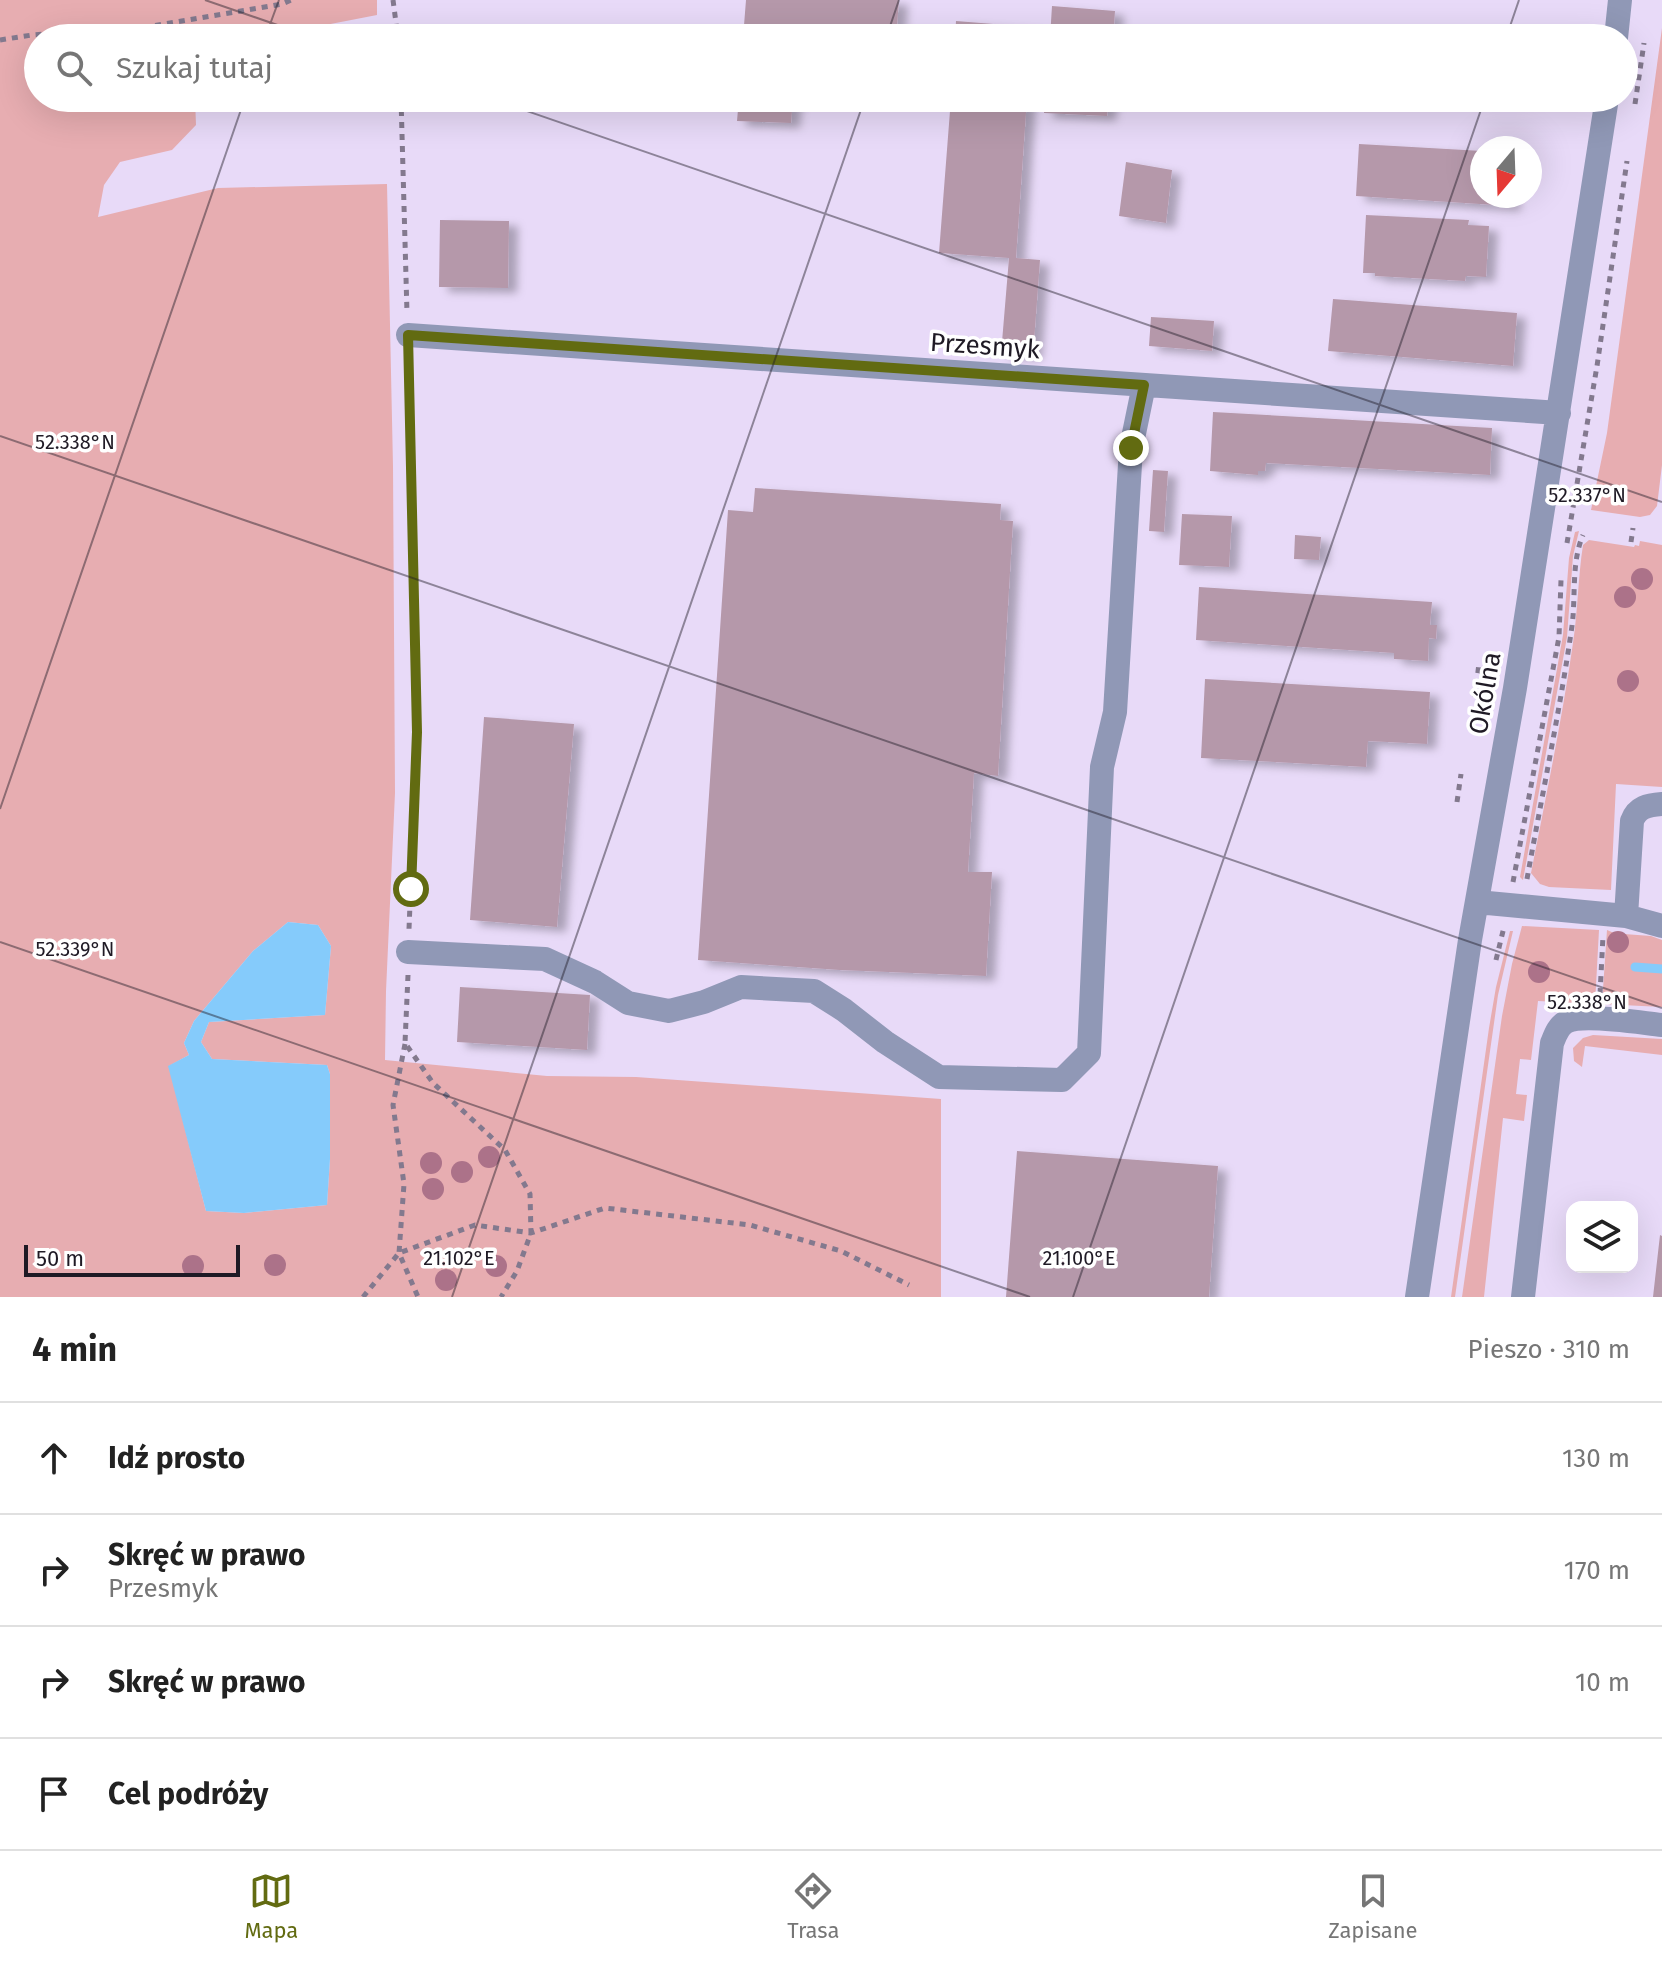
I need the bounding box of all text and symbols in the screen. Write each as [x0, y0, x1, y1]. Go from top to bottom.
search box [24, 24, 1638, 112]
icon: search [52, 46, 96, 90]
text: Szukaj tutaj [116, 50, 273, 86]
north arrow [1470, 136, 1542, 208]
street label: Przesmyk [929, 327, 1042, 365]
text: 52.338°N [35, 430, 115, 454]
route end [1113, 430, 1149, 466]
text: 52.337°N [1548, 483, 1626, 507]
street label: Okólna [1463, 649, 1507, 737]
route start [393, 871, 429, 907]
text: 52.339°N [36, 937, 115, 961]
text: 52.338°N [1547, 990, 1627, 1014]
map controls [1566, 1201, 1638, 1273]
button: layers [1566, 1201, 1638, 1273]
scale bar [24, 1241, 240, 1277]
text: 50 m [36, 1245, 84, 1272]
text: 21.102°E [423, 1246, 495, 1270]
text: 21.100°E [1043, 1246, 1116, 1270]
text: 4 min [32, 1329, 117, 1370]
text: Pieszo · 310 m [1468, 1334, 1630, 1365]
icon: ahead [32, 1436, 76, 1480]
text: Idź prosto [108, 1440, 245, 1476]
text: 130 m [1562, 1443, 1630, 1474]
text: Skręć w prawo [108, 1537, 306, 1573]
icon: right [32, 1548, 76, 1592]
text: 170 m [1564, 1555, 1630, 1586]
text: Przesmyk [108, 1573, 218, 1604]
icon: right [32, 1660, 76, 1704]
text: Skręć w prawo [108, 1664, 306, 1700]
text: 10 m [1575, 1667, 1630, 1698]
icon: arrive [32, 1772, 76, 1816]
text: Cel podróży [108, 1776, 268, 1812]
tab: Mapa [244, 1869, 298, 1944]
tab: Trasa [787, 1869, 839, 1944]
tab: Zapisane [1328, 1869, 1418, 1944]

